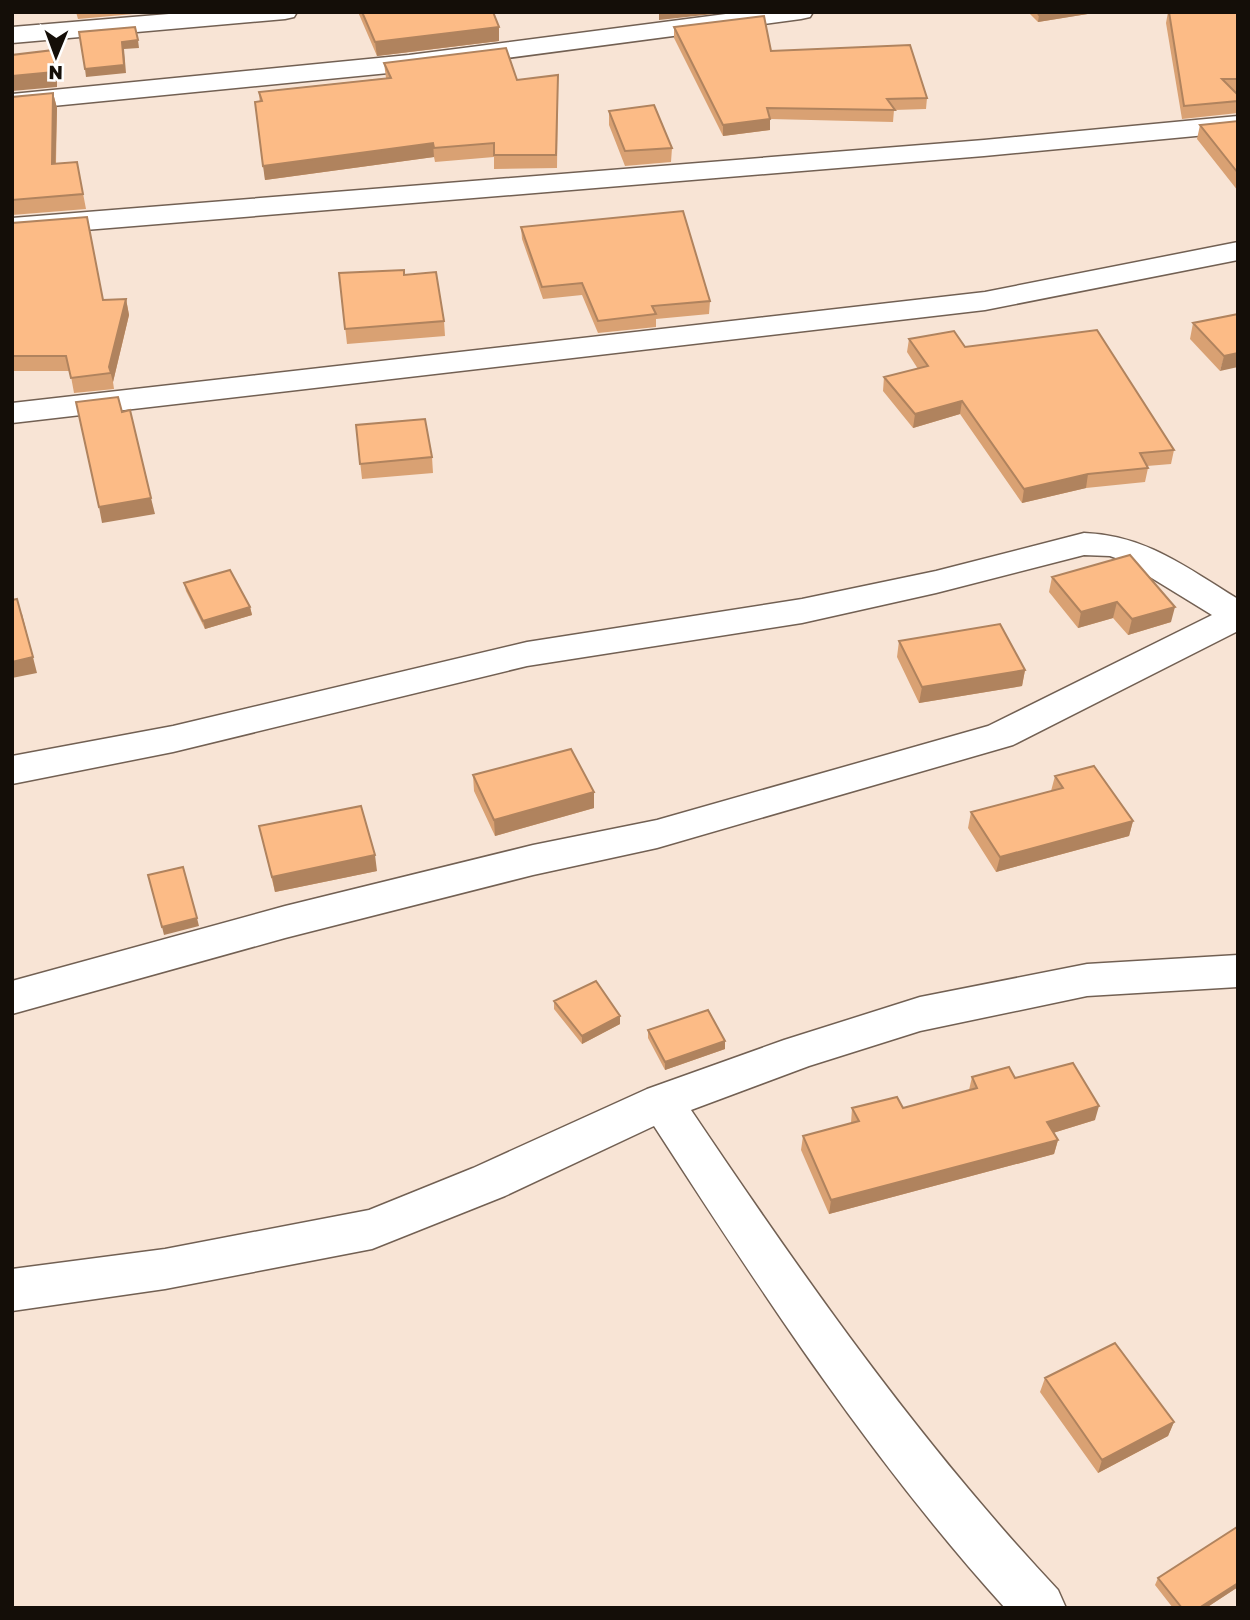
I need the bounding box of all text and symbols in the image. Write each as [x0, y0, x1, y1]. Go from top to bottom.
north arrow [21, 21, 91, 91]
text: N [48, 62, 63, 85]

